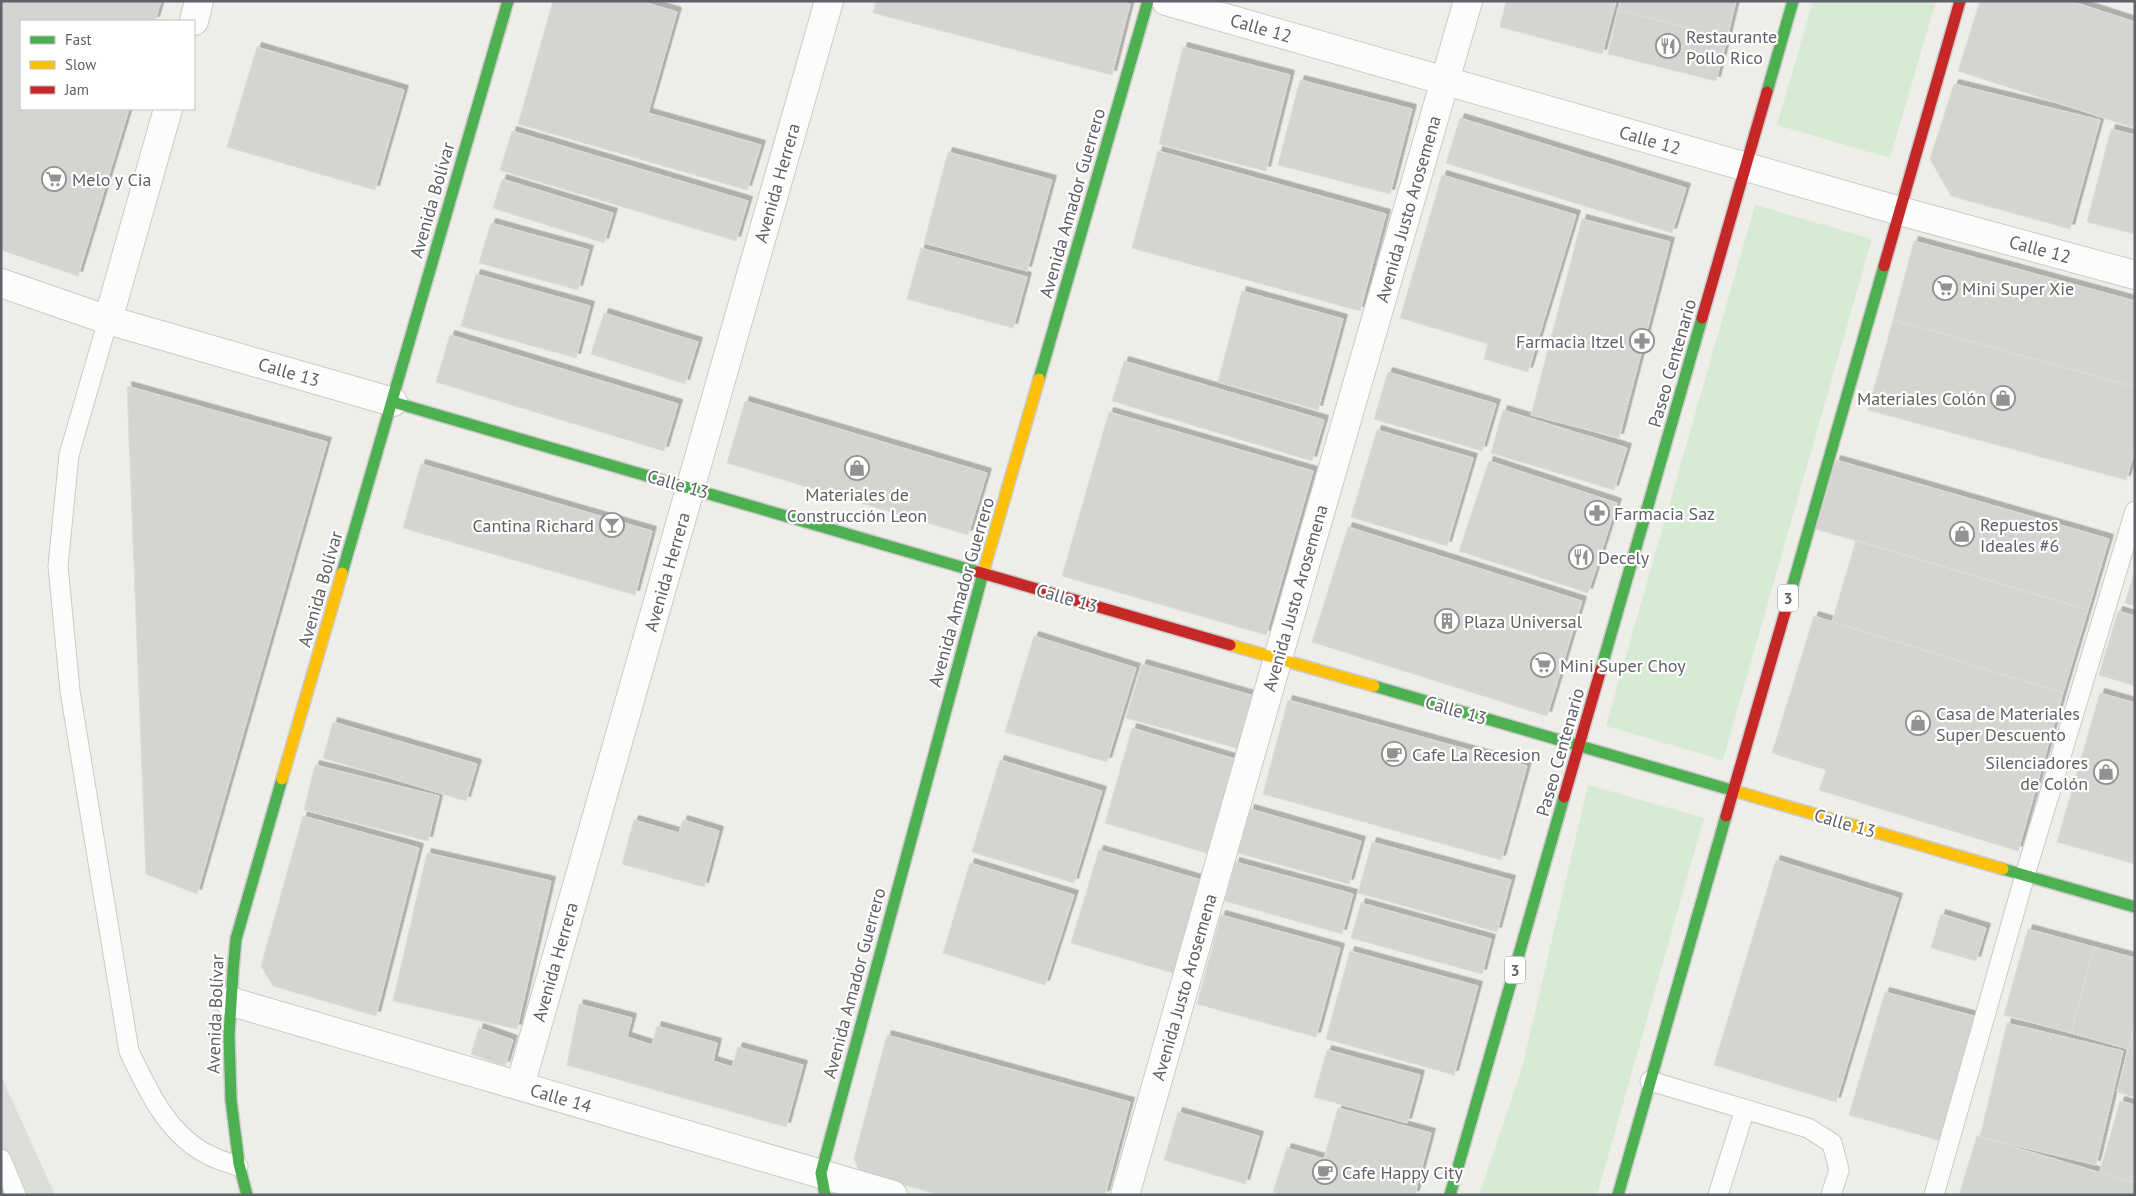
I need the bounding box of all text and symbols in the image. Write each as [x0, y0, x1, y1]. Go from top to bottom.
street label: Calle 12 [1228, 8, 1294, 48]
legend [20, 20, 195, 110]
place label: Restaurante Pollo Rico [1686, 25, 1777, 69]
text: Fast [65, 30, 92, 49]
restaurant icon: Restaurante Pollo Rico [1655, 33, 1681, 59]
text: Slow [65, 55, 96, 74]
text: Jam [64, 80, 89, 99]
street label: Avenida Amador Guerrero [1034, 105, 1110, 301]
street label: Avenida Justo Arosemena [1370, 113, 1446, 305]
street label: Calle 12 [1617, 120, 1683, 160]
street label: Avenida Herrera [749, 121, 805, 245]
street label: Avenida Bolívar [404, 139, 460, 261]
supermarket icon: Melo y Cia [41, 166, 67, 192]
place label: Melo y Cia [72, 168, 151, 191]
street label: Calle 12 [2007, 230, 2073, 268]
supermarket icon: Mini Super Xie [1932, 275, 1958, 301]
place label: Mini Super Xie [1962, 277, 2074, 300]
street label: Paseo Centenario [1643, 296, 1701, 430]
pharmacy icon: Farmacia Itzel [1629, 328, 1655, 354]
place label: Farmacia Itzel [1516, 330, 1625, 353]
street label: Calle 13 [256, 352, 322, 392]
shop icon: Materiales Colón [1990, 385, 2016, 411]
place label: Materiales Colón [1857, 387, 1986, 410]
shop icon: Materiales de Construcción Leon [844, 455, 870, 481]
street label: Calle 13 [645, 464, 711, 504]
place label: Materiales de Construcción Leon [787, 483, 927, 527]
street label: Avenida Amador Guerrero [923, 494, 999, 690]
pharmacy icon: Farmacia Saz [1584, 500, 1610, 526]
street label: Avenida Justo Arosemena [1257, 502, 1333, 694]
place label: Farmacia Saz [1614, 502, 1715, 525]
street label: Avenida Herrera [639, 510, 695, 634]
bar icon: Cantina Richard [599, 512, 625, 538]
place label: Repuestos Ideales #6 [1980, 513, 2059, 557]
place label: Cantina Richard [473, 514, 594, 537]
shop icon: Repuestos Ideales #6 [1949, 521, 1975, 547]
street label: Avenida Bolívar [292, 528, 348, 650]
restaurant icon: Decely [1568, 544, 1594, 570]
place label: Decely [1598, 546, 1650, 569]
street label: Calle 13 [1034, 578, 1100, 618]
road number: 3 [1778, 584, 1798, 612]
building icon: Plaza Universal [1434, 608, 1460, 634]
place label: Plaza Universal [1464, 610, 1583, 633]
supermarket icon: Mini Super Choy [1530, 652, 1556, 678]
place label: Mini Super Choy [1560, 654, 1686, 677]
street label: Paseo Centenario [1531, 685, 1589, 819]
street label: Calle 13 [1423, 690, 1489, 730]
place label: Casa de Materiales Super Descuento [1936, 702, 2080, 746]
shop icon: Casa de Materiales Super Descuento [1905, 710, 1931, 736]
cafe icon: Cafe La Recesion [1381, 741, 1407, 767]
place label: Cafe La Recesion [1412, 743, 1541, 766]
place label: Silenciadores de Colón [1985, 751, 2088, 795]
shop icon: Silenciadores de Colón [2093, 759, 2119, 785]
street label: Calle 13 [1812, 803, 1878, 843]
street label: Avenida Amador Guerrero [817, 885, 891, 1081]
street label: Avenida Justo Arosemena [1146, 891, 1222, 1083]
street label: Avenida Herrera [527, 900, 583, 1024]
street label: Avenida Bolívar [201, 954, 229, 1074]
road number: 3 [1505, 956, 1525, 984]
street label: Calle 14 [528, 1078, 595, 1118]
cafe icon: Cafe Happy City [1312, 1159, 1338, 1185]
place label: Cafe Happy City [1342, 1161, 1463, 1184]

